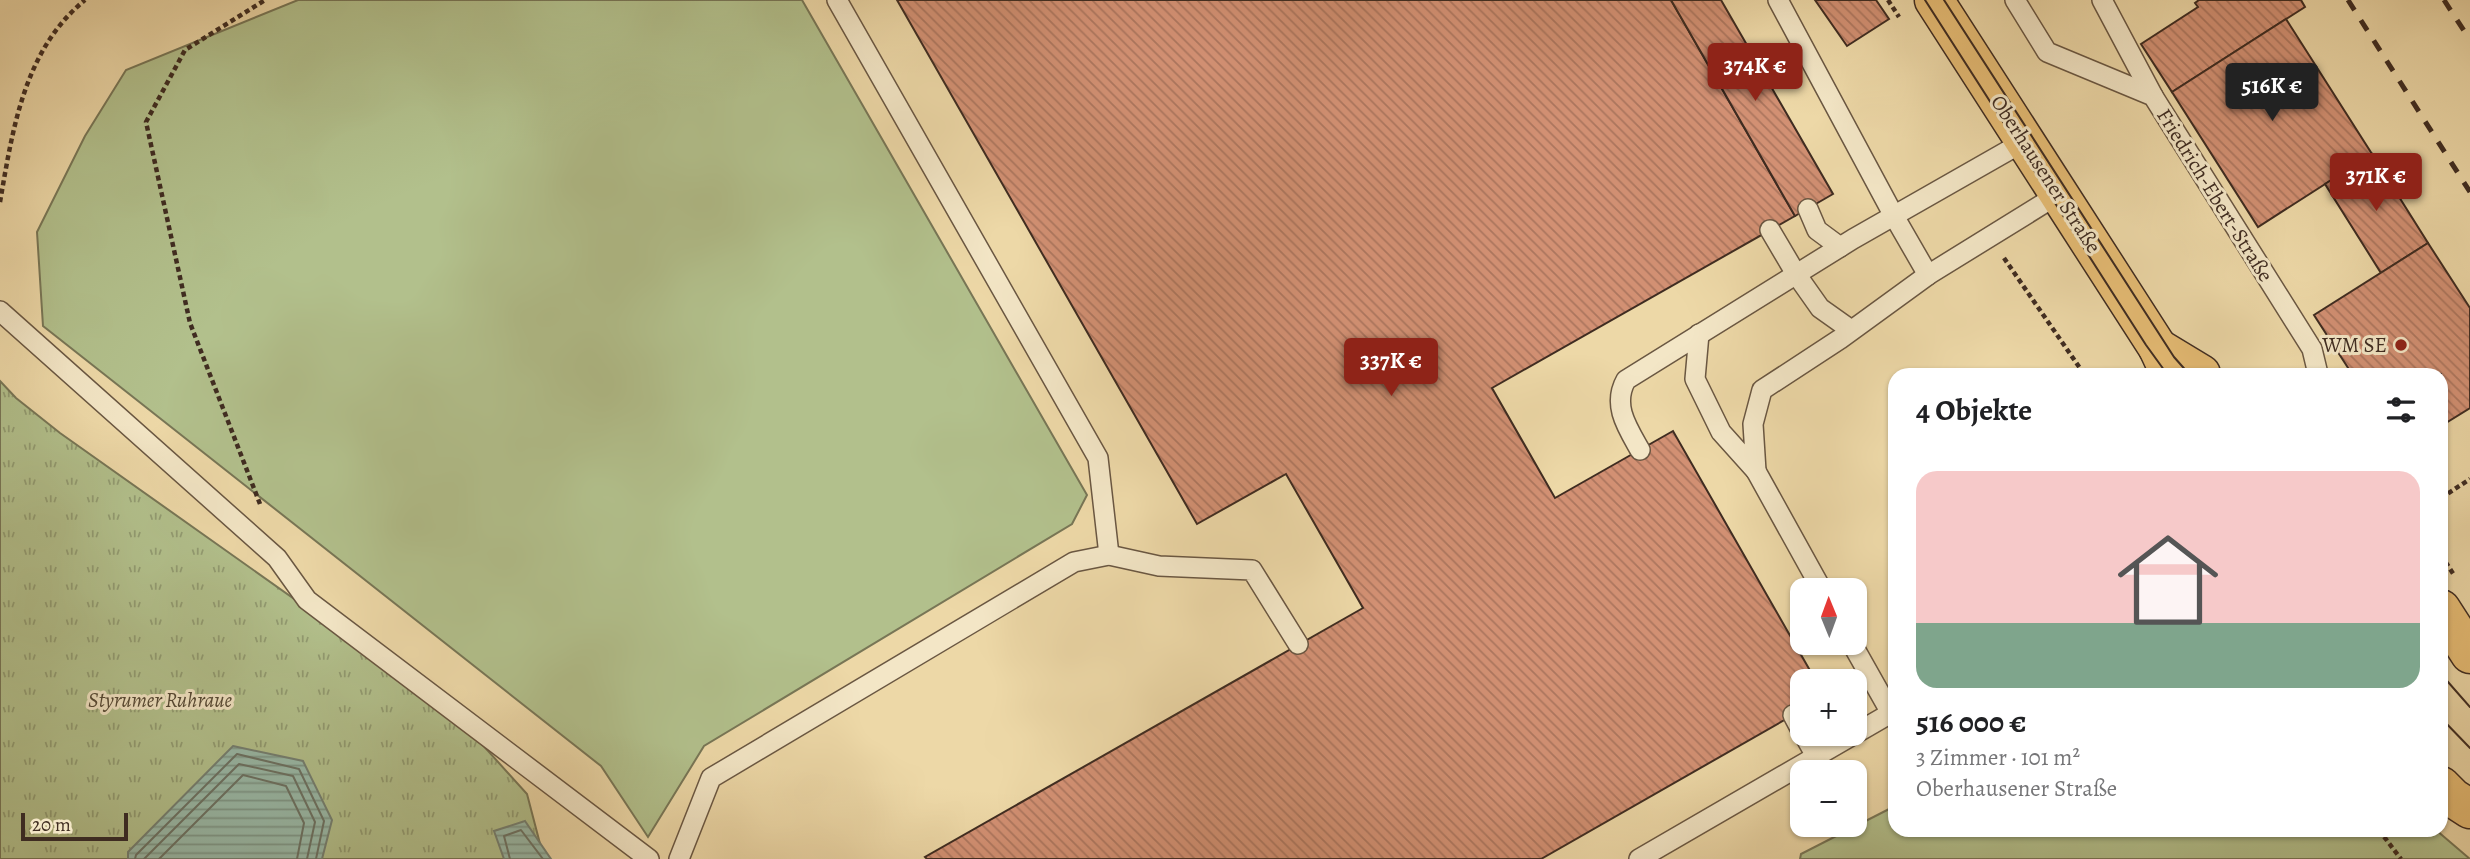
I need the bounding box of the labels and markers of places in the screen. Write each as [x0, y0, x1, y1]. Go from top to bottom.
pin: 374K € [1698, 43, 1812, 103]
pin: 516K € [2215, 64, 2329, 123]
pin: 371K € [2319, 154, 2433, 213]
place label: WM SE [2321, 331, 2387, 359]
marker: WM SE [2393, 337, 2409, 353]
pin: 337K € [1334, 338, 1448, 398]

